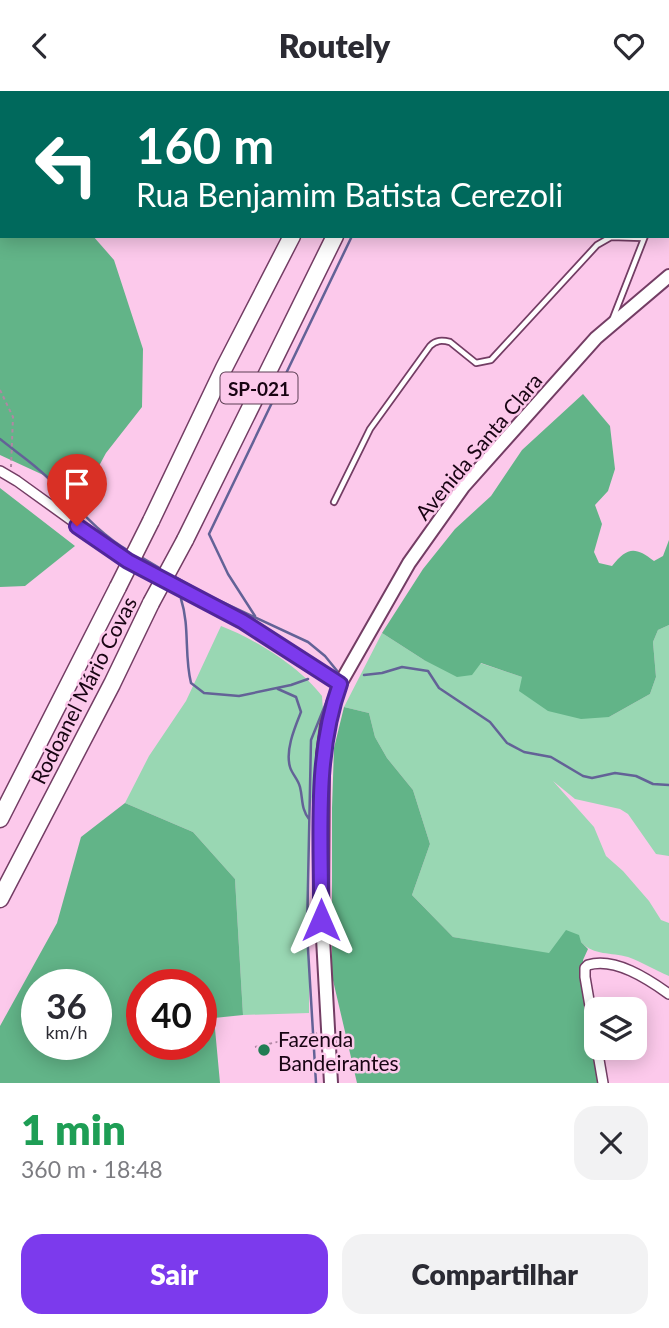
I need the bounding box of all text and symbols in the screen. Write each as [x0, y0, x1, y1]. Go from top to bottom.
text: Routely [279, 26, 390, 65]
icon: back [21, 27, 59, 65]
icon: heart [610, 27, 648, 65]
text: 160 m [136, 116, 274, 174]
icon: left [21, 119, 112, 210]
text: Rua Benjamim Batista Cerezoli [136, 175, 563, 214]
street label: Avenida Santa Clara [410, 368, 546, 524]
road number: SP-021 [220, 373, 298, 403]
pin [47, 454, 107, 526]
icon: arrive [58, 465, 96, 503]
street label: Rodoanel Mário Covas [25, 592, 141, 788]
position arrow [284, 883, 358, 957]
speed limit sign: 40 [126, 969, 217, 1060]
text: 36 [46, 984, 87, 1026]
map controls [584, 997, 647, 1060]
button: layers [584, 997, 647, 1060]
text: km/h [45, 1021, 88, 1043]
place label: Fazenda Bandeirantes [278, 1026, 399, 1075]
marker: Fazenda Bandeirantes [256, 1042, 272, 1058]
text: 1 min [21, 1104, 126, 1154]
button: close [574, 1106, 648, 1180]
text: 360 m · 18:48 [21, 1155, 163, 1183]
button: Sair [21, 1234, 328, 1314]
button: Compartilhar [342, 1234, 648, 1314]

